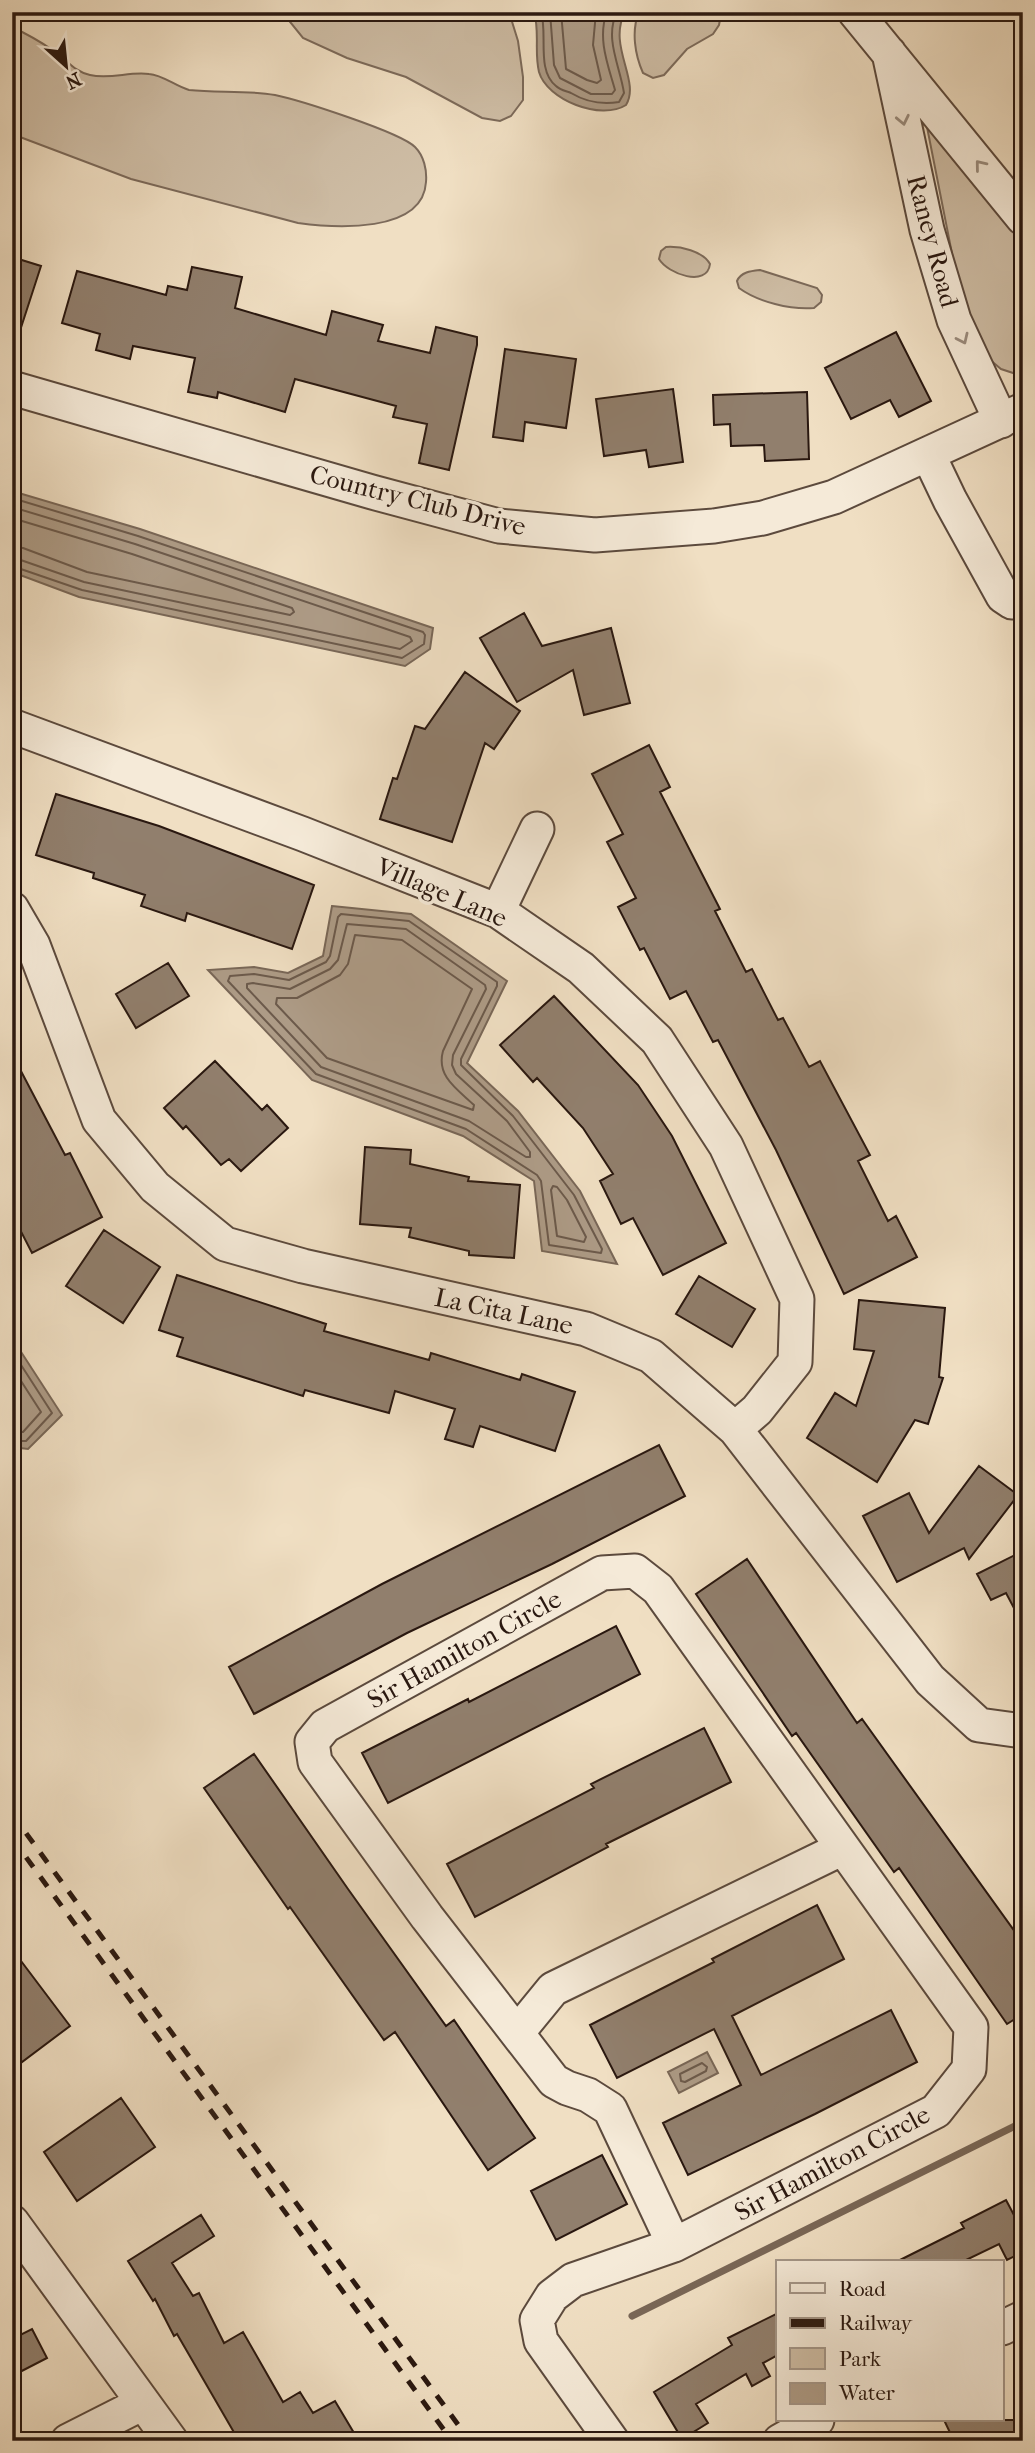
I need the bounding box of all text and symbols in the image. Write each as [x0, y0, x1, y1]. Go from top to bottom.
north arrow [32, 32, 102, 102]
text: N [61, 67, 85, 94]
one-way arrow [895, 114, 910, 126]
one-way arrow [976, 160, 989, 172]
street label: Raney Road [900, 171, 965, 312]
one-way arrow [954, 332, 968, 344]
street label: Country Club Drive [307, 459, 529, 542]
street label: Village Lane [371, 851, 512, 934]
street label: La Cita Lane [432, 1282, 576, 1341]
street label: Sir Hamilton Circle [362, 1583, 567, 1716]
street label: Sir Hamilton Circle [729, 2099, 935, 2228]
legend [776, 2260, 1004, 2422]
text: Road [839, 2277, 886, 2301]
text: Railway [839, 2311, 913, 2335]
text: Park [839, 2347, 881, 2371]
text: Water [838, 2381, 895, 2405]

